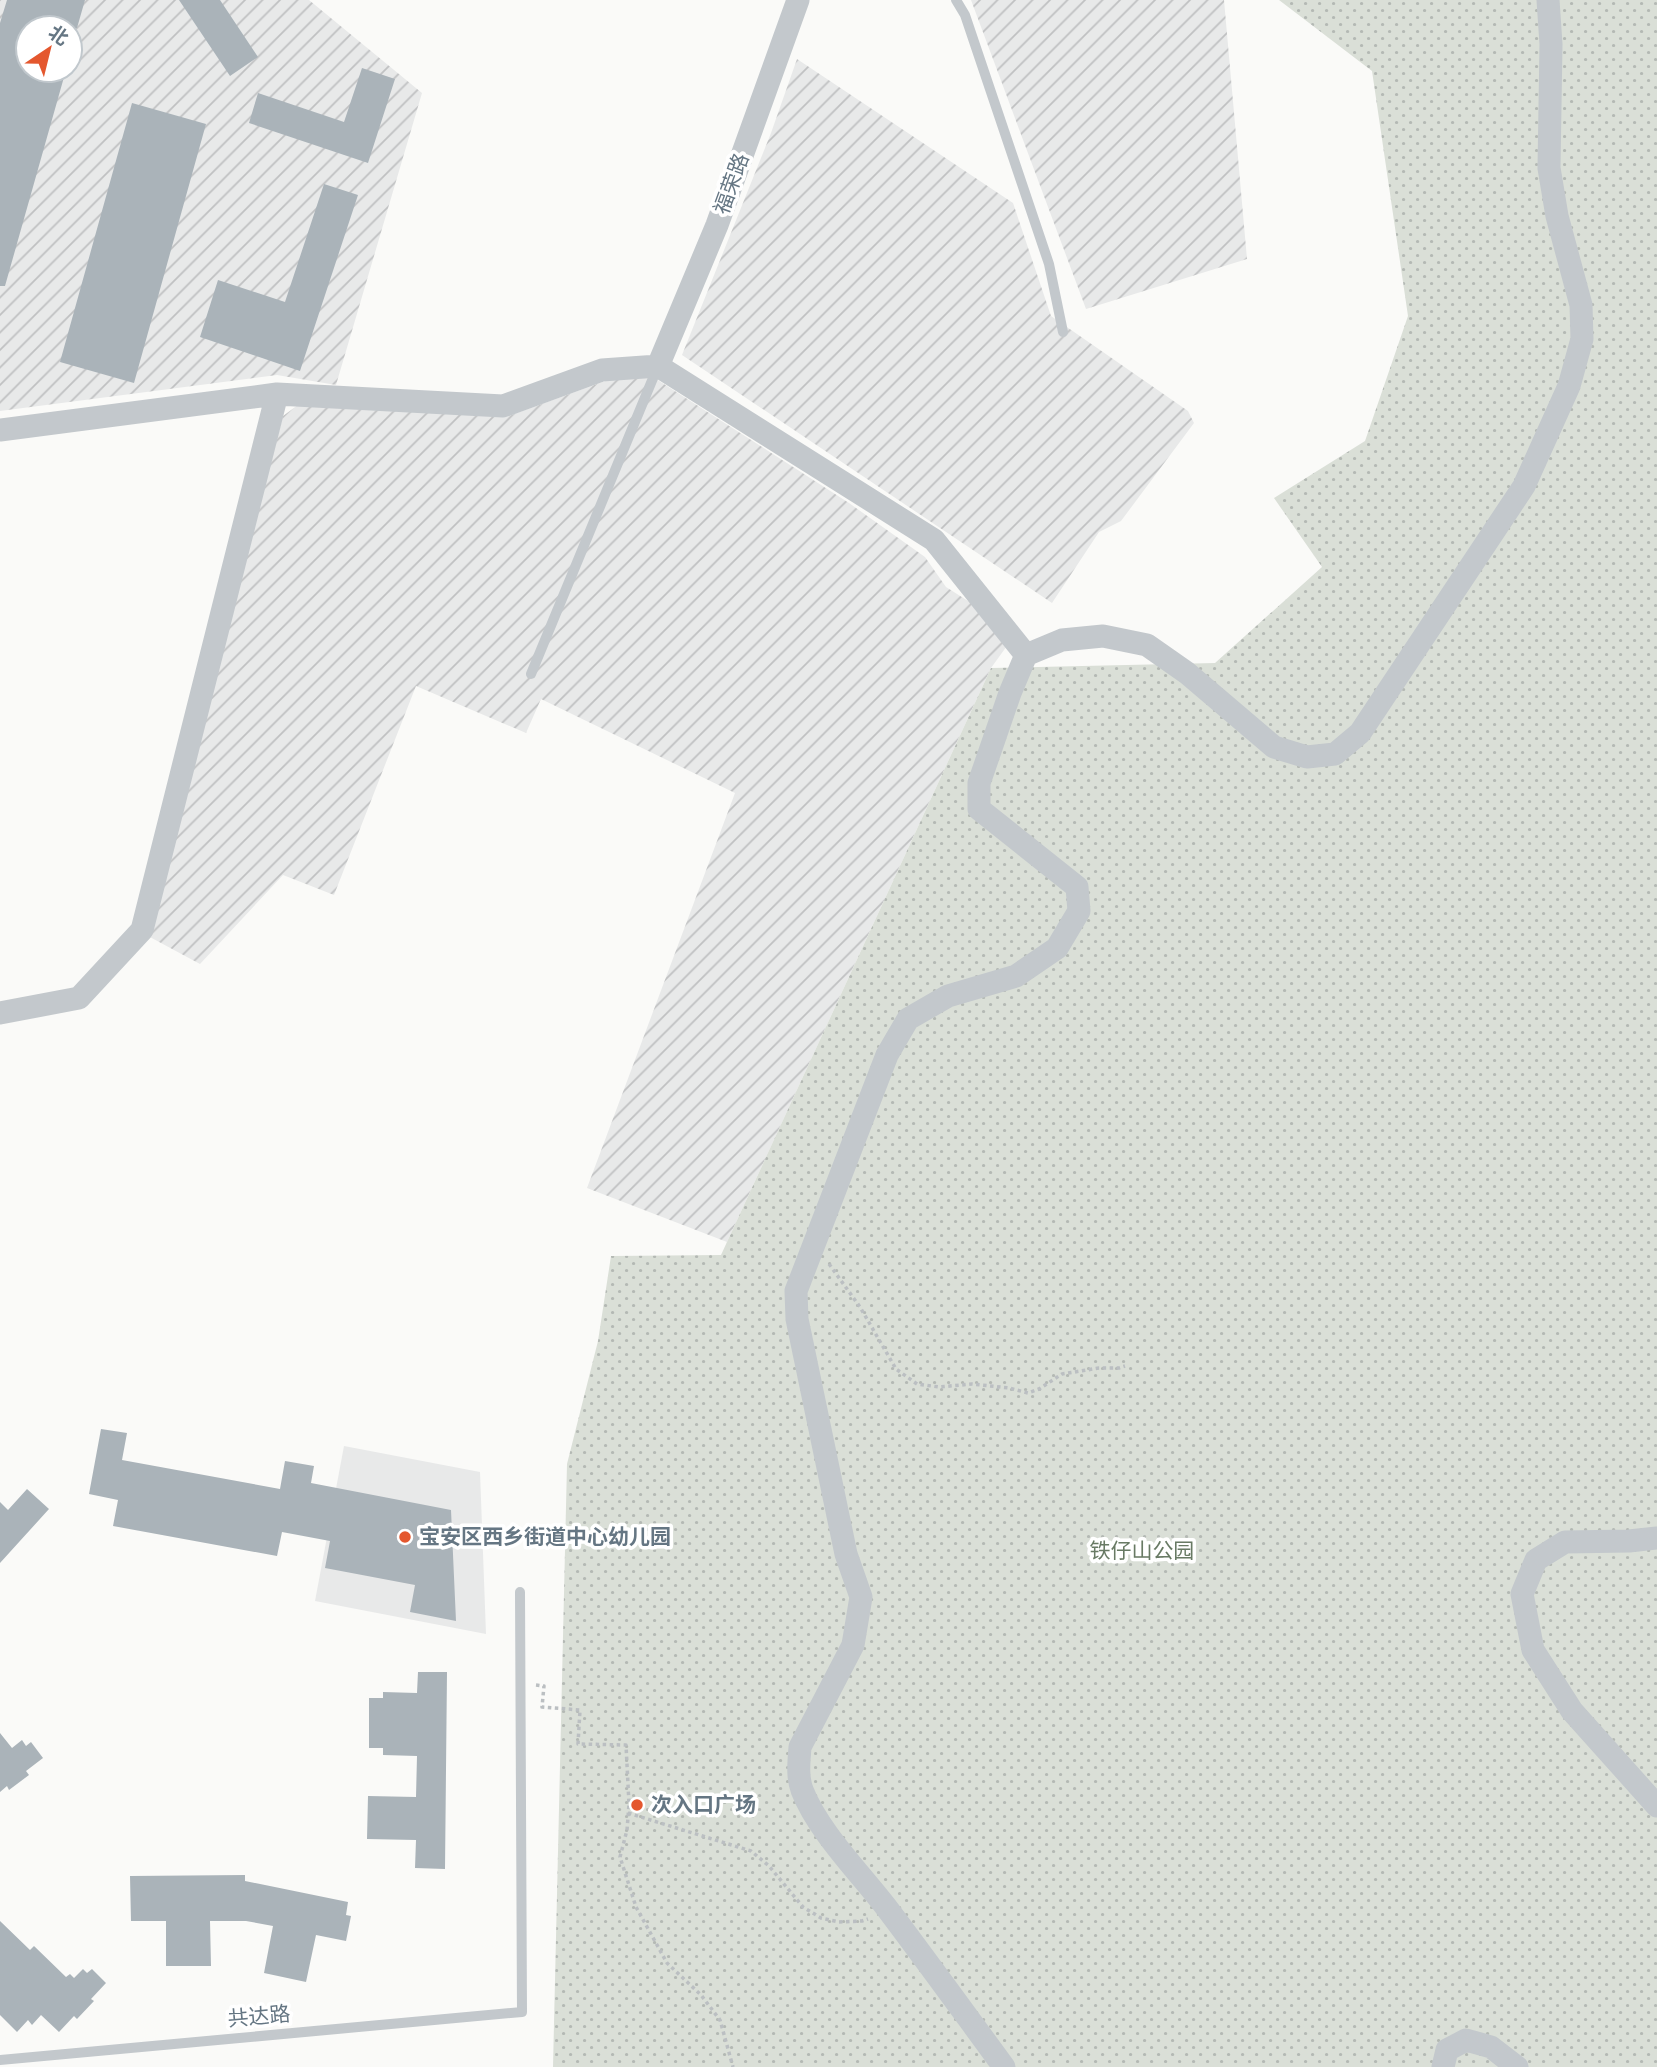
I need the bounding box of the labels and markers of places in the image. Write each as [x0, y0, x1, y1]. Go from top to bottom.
place label: 宝安区西乡街道中心幼儿园 [419, 1525, 671, 1550]
marker: 宝安区西乡街道中心幼儿园 [397, 1529, 413, 1545]
place label: 次入口广场 [651, 1793, 756, 1818]
marker: 次入口广场 [629, 1797, 645, 1813]

